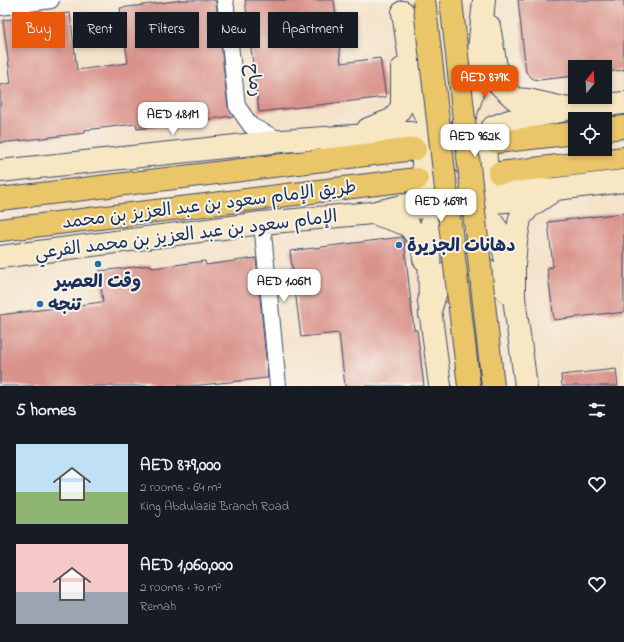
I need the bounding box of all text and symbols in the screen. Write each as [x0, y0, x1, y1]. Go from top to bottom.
chip: Buy [12, 12, 65, 48]
chip: Rent [73, 12, 127, 48]
chip: Filters [135, 12, 199, 48]
chip: New [207, 12, 260, 48]
chip: Apartment [268, 12, 358, 48]
north arrow [568, 60, 612, 104]
map controls [568, 60, 612, 156]
street label: رماح [238, 62, 268, 99]
pin: AED 879K [444, 65, 526, 99]
text: AED 879K [460, 68, 510, 87]
pin: AED 1.81M [127, 102, 219, 136]
text: AED 1.81M [147, 105, 199, 124]
button: locate [568, 112, 612, 156]
pin: AED 962K [434, 124, 516, 158]
text: AED 962K [449, 127, 501, 146]
street label: طريق الإمام سعود بن عبد العزيز بن محمد [61, 175, 358, 237]
pin: AED 1.69M [395, 189, 487, 223]
text: AED 1.69M [415, 192, 468, 211]
street label: الإمام سعود بن عبد العزيز بن محمد الفرعي [33, 205, 339, 268]
place label: دهانات الجزيرة [407, 234, 515, 260]
marker: دهانات الجزيرة [394, 240, 404, 250]
marker: وقت العصير [93, 259, 103, 269]
pin: AED 1.06M [238, 269, 330, 303]
place label: وقت العصير [53, 270, 141, 296]
text: AED 1.06M [257, 272, 311, 291]
place label: تنجه [48, 293, 82, 319]
marker: تنجه [35, 299, 45, 309]
text: 5 homes [16, 398, 76, 423]
icon: filters [586, 399, 608, 421]
text: AED 879,000 [140, 453, 221, 478]
icon: home [48, 460, 96, 508]
icon: heart [586, 473, 608, 495]
text: 2 rooms · 64 m² [140, 478, 222, 497]
text: King Abdulaziz Branch Road [140, 497, 289, 516]
text: AED 1,060,000 [140, 553, 233, 578]
icon: home [48, 560, 96, 608]
icon: heart [586, 573, 608, 595]
text: 2 rooms · 70 m² [140, 578, 221, 597]
text: Remah [140, 597, 176, 616]

